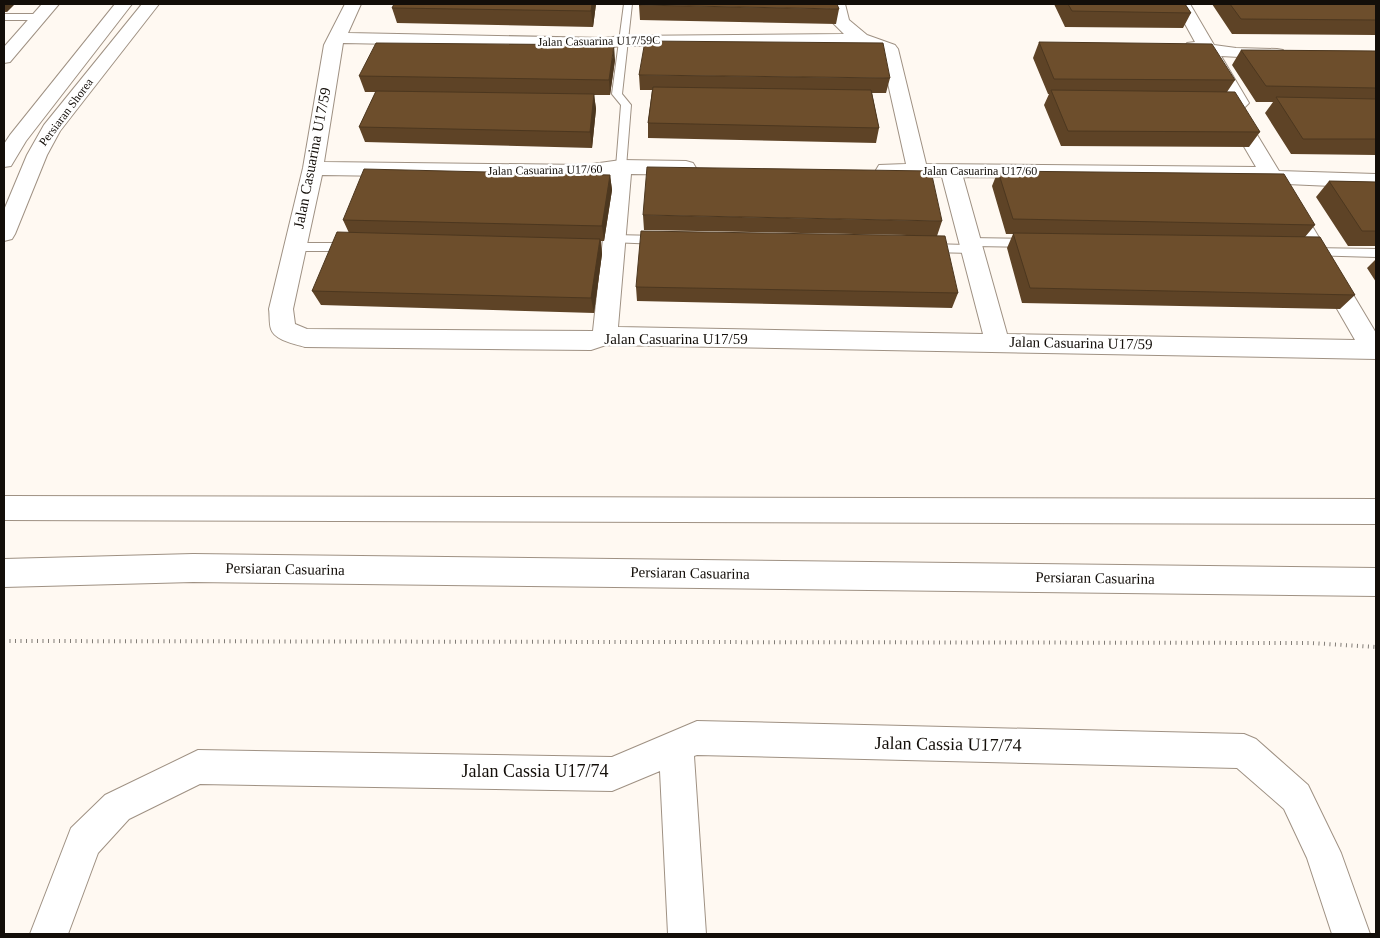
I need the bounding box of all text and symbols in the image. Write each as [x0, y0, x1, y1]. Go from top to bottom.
street label: Jalan Casuarina U17/59C [538, 33, 660, 49]
street label: Persiaran Shorea [36, 75, 96, 149]
street label: Jalan Casuarina U17/59 [290, 86, 334, 230]
street label: Jalan Casuarina U17/60 [488, 162, 602, 178]
street label: Jalan Casuarina U17/60 [923, 164, 1037, 178]
street label: Jalan Casuarina U17/59 [604, 331, 748, 347]
street label: Jalan Casuarina U17/59 [1009, 334, 1153, 352]
street label: Persiaran Casuarina [225, 560, 345, 578]
street label: Persiaran Casuarina [630, 564, 750, 582]
street label: Persiaran Casuarina [1035, 569, 1155, 587]
street label: Jalan Cassia U17/74 [874, 733, 1022, 755]
street label: Jalan Cassia U17/74 [462, 761, 608, 781]

